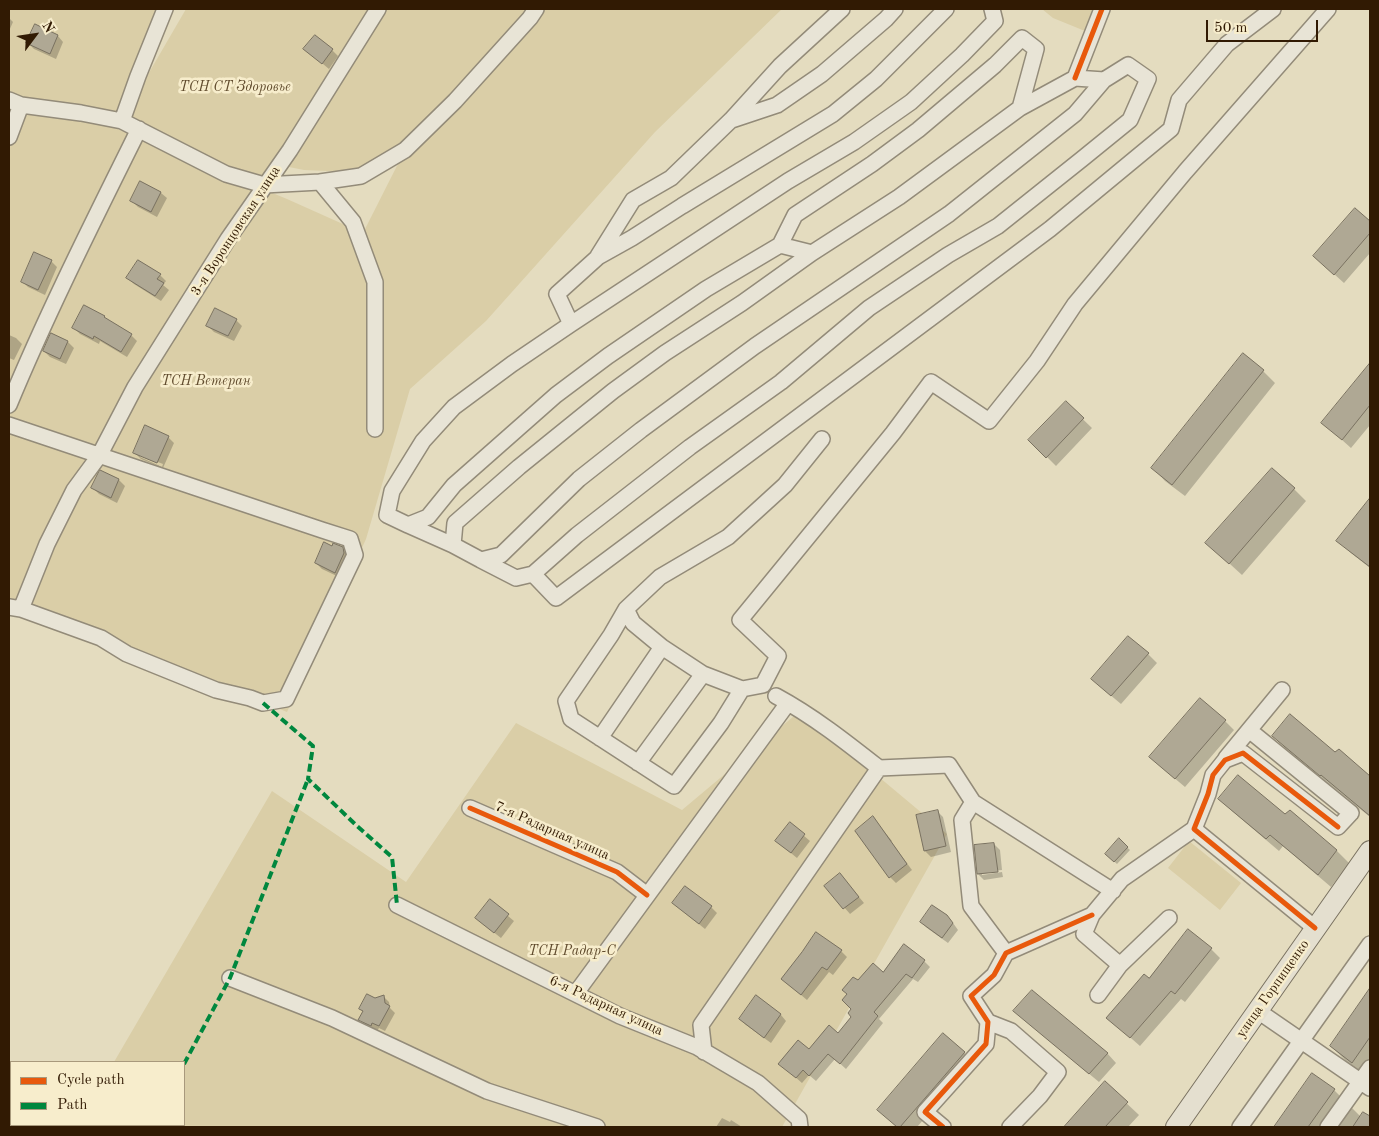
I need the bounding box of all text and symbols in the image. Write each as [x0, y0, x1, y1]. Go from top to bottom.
north arrow [10, 10, 60, 60]
scale bar [1209, 10, 1322, 42]
text: N [39, 19, 57, 35]
text: 50 m [1214, 21, 1248, 36]
park label: ТСН СТ Здоровье [179, 79, 291, 95]
street label: 3-я Воронцовская улица [188, 163, 284, 299]
park label: ТСН Ветеран [161, 373, 251, 389]
street label: 7-я Радарная улица [492, 798, 612, 864]
street label: улица Горпищенко [1233, 937, 1313, 1041]
park label: ТСН Радар-С [528, 943, 616, 959]
street label: 6-я Радарная улица [546, 972, 666, 1040]
legend [10, 1061, 185, 1126]
text: Cycle path [57, 1073, 125, 1088]
text: Path [57, 1098, 87, 1113]

